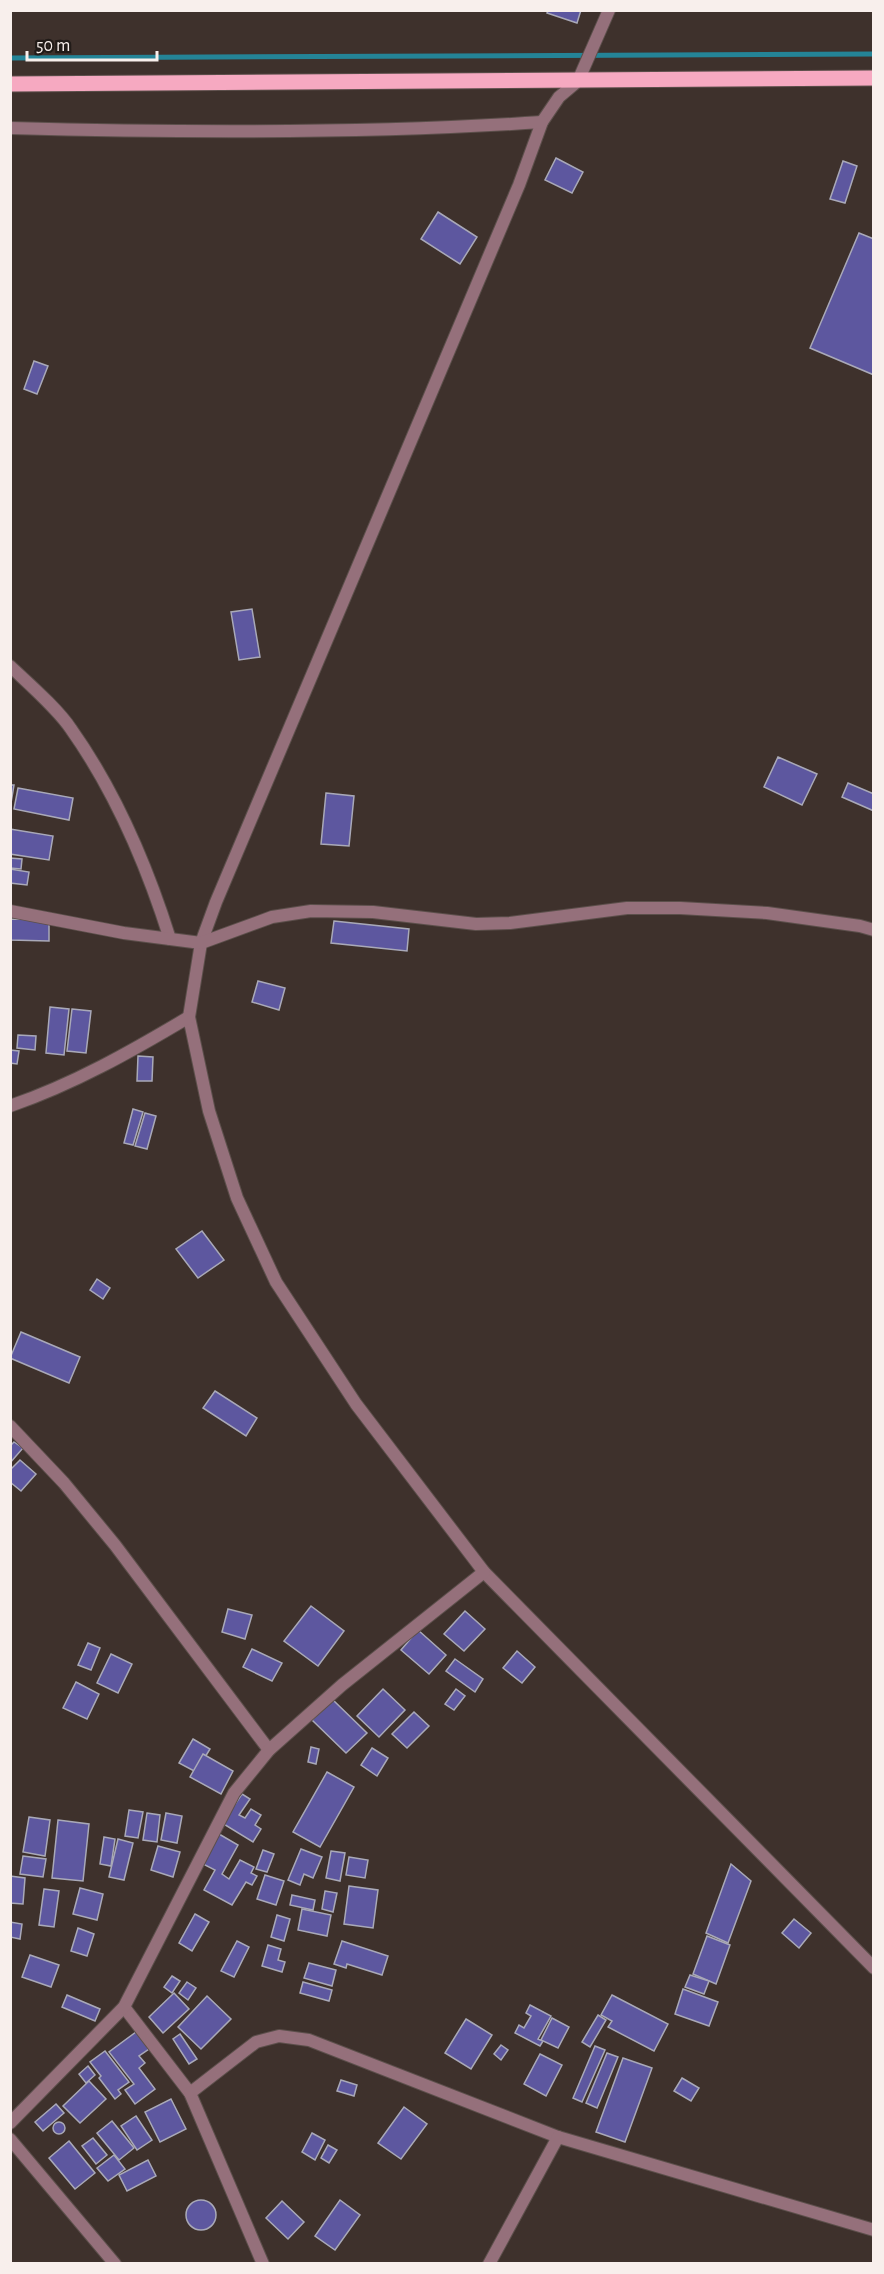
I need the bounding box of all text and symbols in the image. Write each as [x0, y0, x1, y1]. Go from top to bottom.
scale bar [27, 24, 158, 62]
text: 50 m [36, 37, 70, 55]

